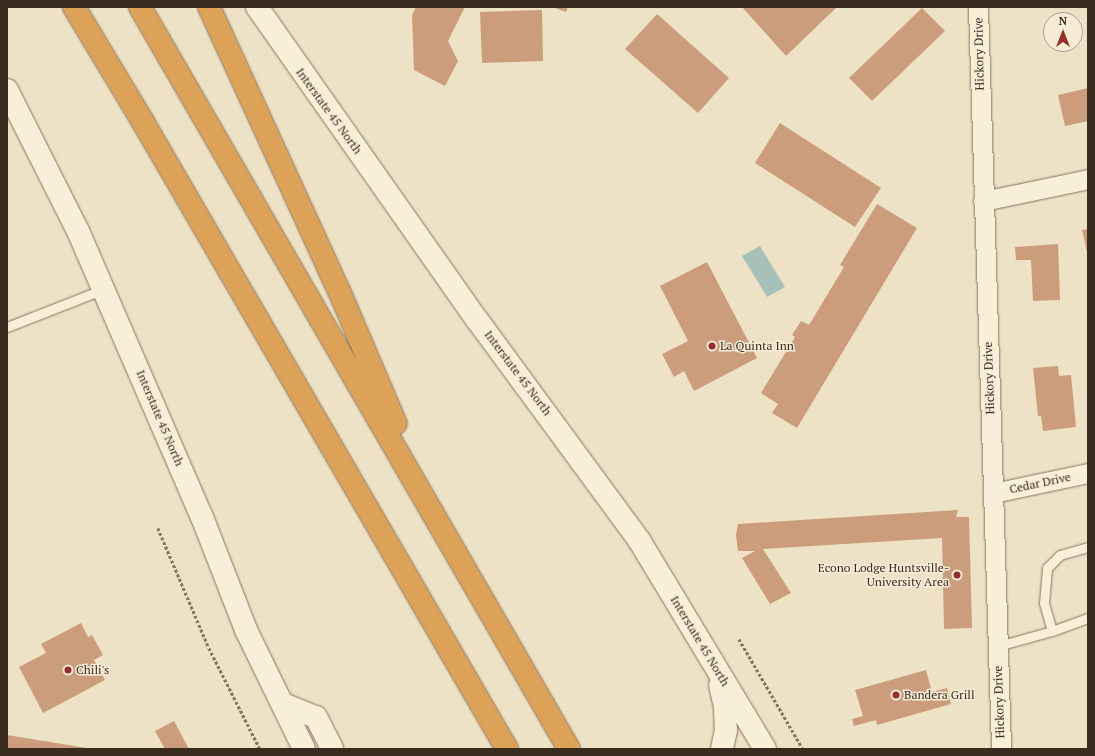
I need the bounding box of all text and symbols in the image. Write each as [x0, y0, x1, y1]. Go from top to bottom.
north arrow [1043, 12, 1083, 52]
text: N [1059, 14, 1067, 28]
street label: Hickory Drive [971, 17, 987, 91]
street label: Interstate 45 North [293, 65, 365, 157]
street label: Interstate 45 North [481, 328, 555, 418]
place label: La Quinta Inn [720, 339, 794, 353]
marker: La Quinta Inn [707, 341, 717, 351]
street label: Hickory Drive [981, 341, 997, 415]
street label: Interstate 45 North [133, 368, 187, 468]
street label: Cedar Drive [1008, 469, 1072, 497]
place label: Econo Lodge Huntsville- University Area [818, 561, 949, 589]
marker: Econo Lodge Huntsville- University Area [952, 570, 962, 580]
street label: Interstate 45 North [667, 593, 733, 689]
place label: Chili's [76, 663, 109, 677]
marker: Chili's [63, 665, 73, 675]
street label: Hickory Drive [991, 665, 1007, 739]
place label: Bandera Grill [904, 688, 975, 702]
marker: Bandera Grill [891, 690, 901, 700]

